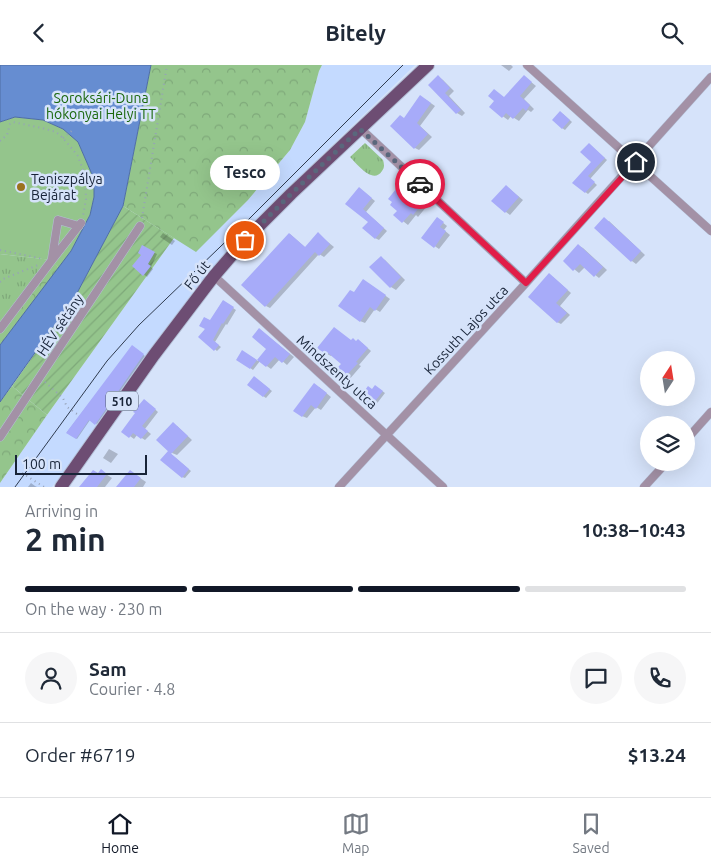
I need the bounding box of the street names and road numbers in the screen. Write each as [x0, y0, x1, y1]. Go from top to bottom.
street label: Fő út [181, 257, 214, 293]
street label: Kossuth Lajos utca [421, 282, 511, 378]
street label: HÉV sétány [33, 290, 87, 359]
street label: Mindszenty utca [294, 332, 380, 412]
road number: 510 [106, 391, 138, 411]

